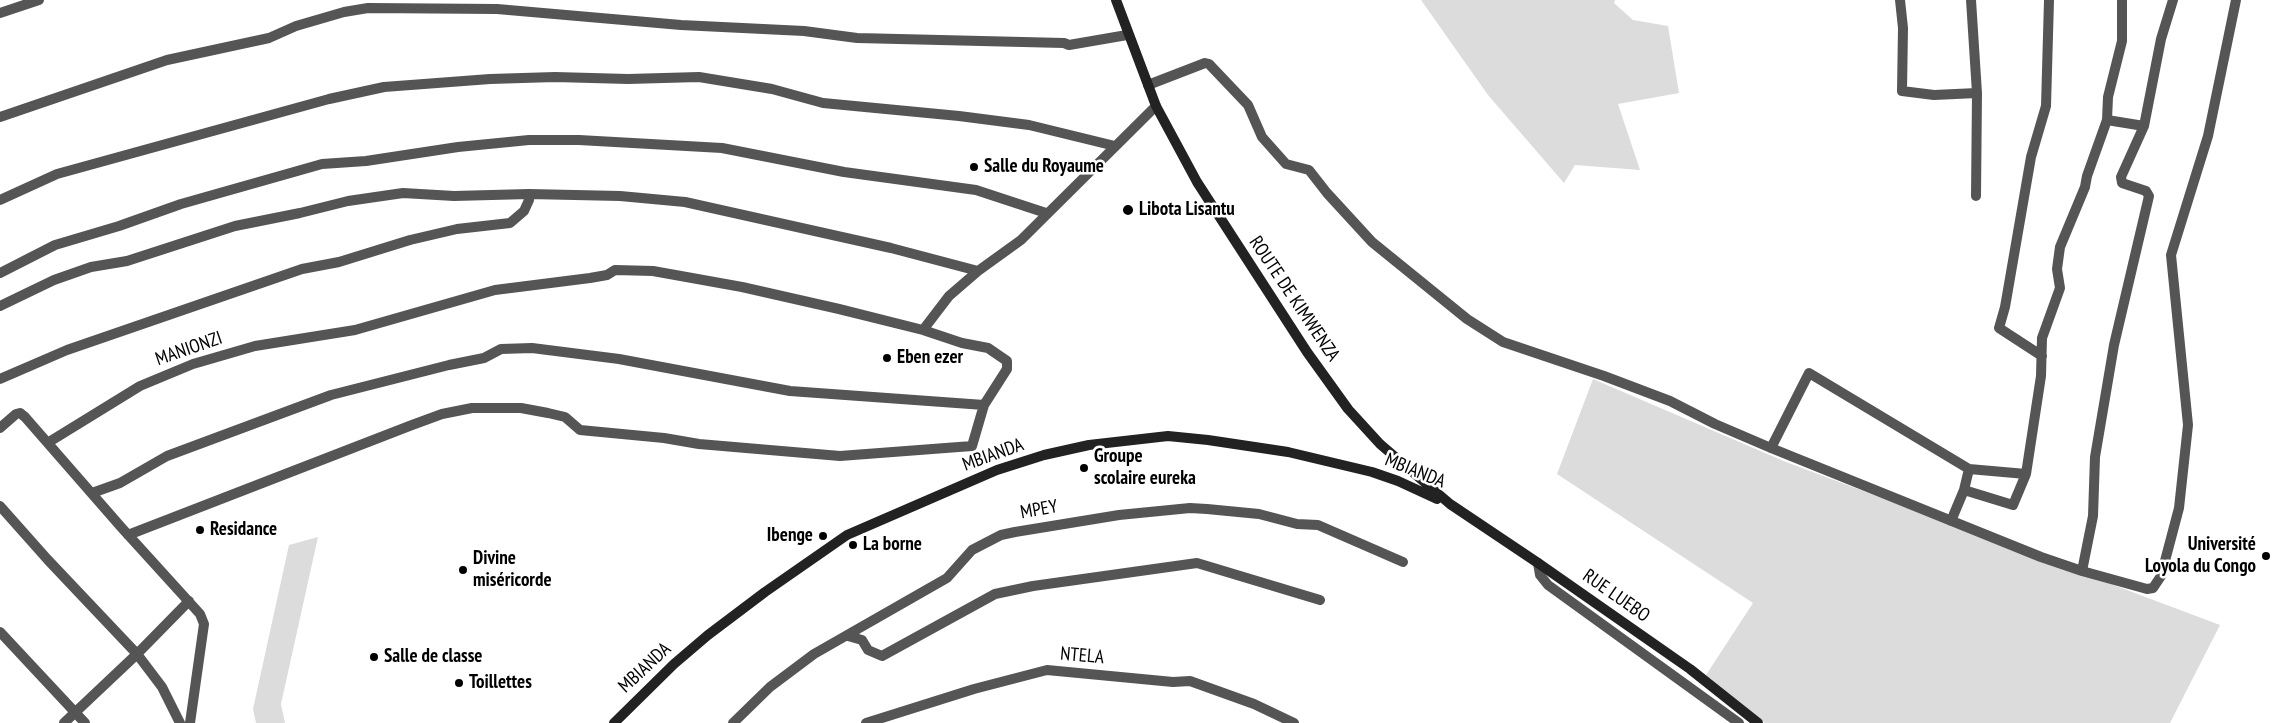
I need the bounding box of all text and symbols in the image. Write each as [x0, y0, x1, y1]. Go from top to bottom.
place label: Salle du Royaume [984, 156, 1104, 178]
marker: Salle du Royaume [968, 161, 980, 173]
place label: Libota Lisantu [1139, 199, 1235, 221]
marker: Libota Lisantu [1121, 203, 1135, 217]
street label: ROUTE DE KIMWENZA [1244, 232, 1344, 366]
street label: MANIONZI [153, 327, 225, 371]
place label: Eben ezer [897, 347, 963, 369]
marker: Eben ezer [881, 352, 893, 364]
street label: MBIANDA [959, 433, 1027, 477]
place label: Groupe scolaire eureka [1094, 446, 1196, 490]
street label: MBIANDA [1381, 449, 1449, 493]
marker: Groupe scolaire eureka [1078, 462, 1090, 474]
street label: MPEY [1019, 496, 1059, 524]
place label: Residance [210, 519, 277, 541]
marker: Residance [194, 524, 206, 536]
place label: Ibenge [767, 525, 813, 547]
marker: Ibenge [817, 530, 829, 542]
place label: La borne [863, 534, 922, 556]
place label: Université Loyola du Congo [2145, 534, 2256, 578]
marker: La borne [847, 539, 859, 551]
place label: Divine miséricorde [473, 548, 552, 592]
marker: Université Loyola du Congo [2260, 550, 2272, 562]
marker: Divine miséricorde [457, 564, 469, 576]
street label: RUE LUEBO [1578, 565, 1654, 627]
street label: MBIANDA [614, 638, 676, 698]
street label: NTELA [1059, 643, 1105, 669]
place label: Salle de classe [384, 646, 482, 668]
marker: Salle de classe [368, 651, 380, 663]
place label: Toillettes [469, 672, 532, 694]
marker: Toillettes [453, 677, 465, 689]

